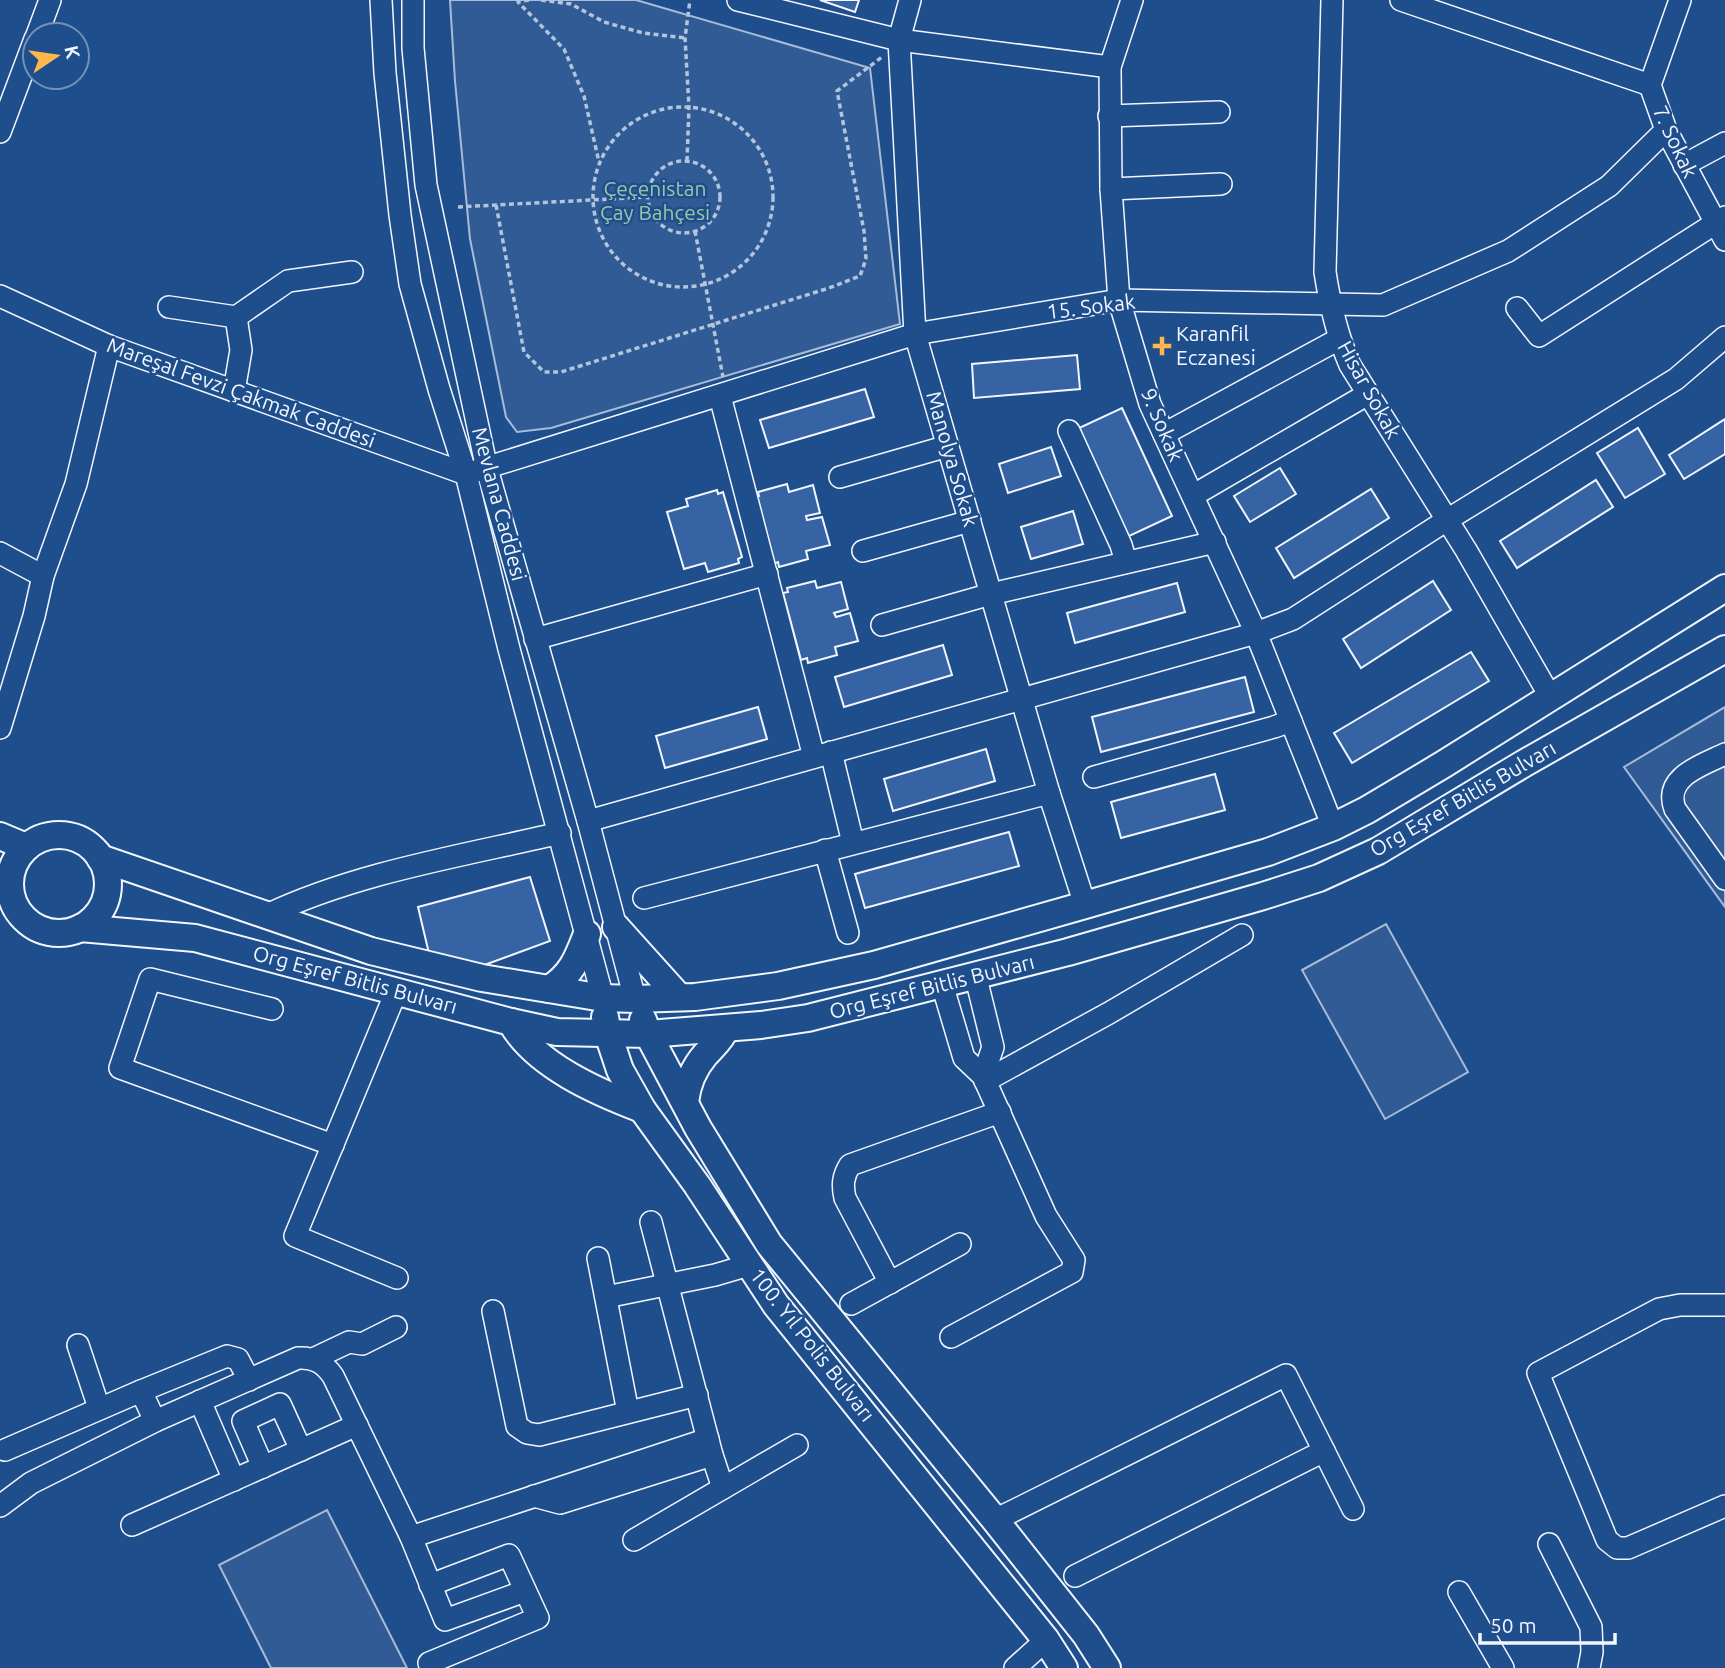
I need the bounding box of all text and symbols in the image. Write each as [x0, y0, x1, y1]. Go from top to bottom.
north arrow [21, 21, 91, 91]
text: K [60, 44, 85, 61]
street label: 7. Sokak [1649, 102, 1703, 182]
park label: Çeçenistan Çay Bahçesi [600, 176, 710, 224]
street label: 15. Sokak [1045, 289, 1137, 323]
place label: Karanfil Eczanesi [1176, 321, 1256, 369]
street label: Mareşal Fevzi Çakmak Caddesi [104, 332, 379, 452]
street label: Hisar Sokak [1333, 337, 1407, 443]
marker: Karanfil Eczanesi [1154, 338, 1170, 354]
street label: 9. Sokak [1137, 384, 1189, 465]
street label: Manolya Sokak [922, 388, 984, 530]
street label: Mevlana Caddesi [468, 424, 532, 583]
street label: Org Eşref Bitlis Bulvarı [1365, 735, 1560, 861]
street label: Org Eşref Bitlis Bulvarı [251, 940, 460, 1018]
street label: Org Eşref Bitlis Bulvarı [827, 949, 1037, 1023]
street label: 100. Yıl Polis Bulvarı [745, 1263, 880, 1426]
scale bar [1480, 1602, 1615, 1646]
text: 50 m [1490, 1613, 1537, 1637]

